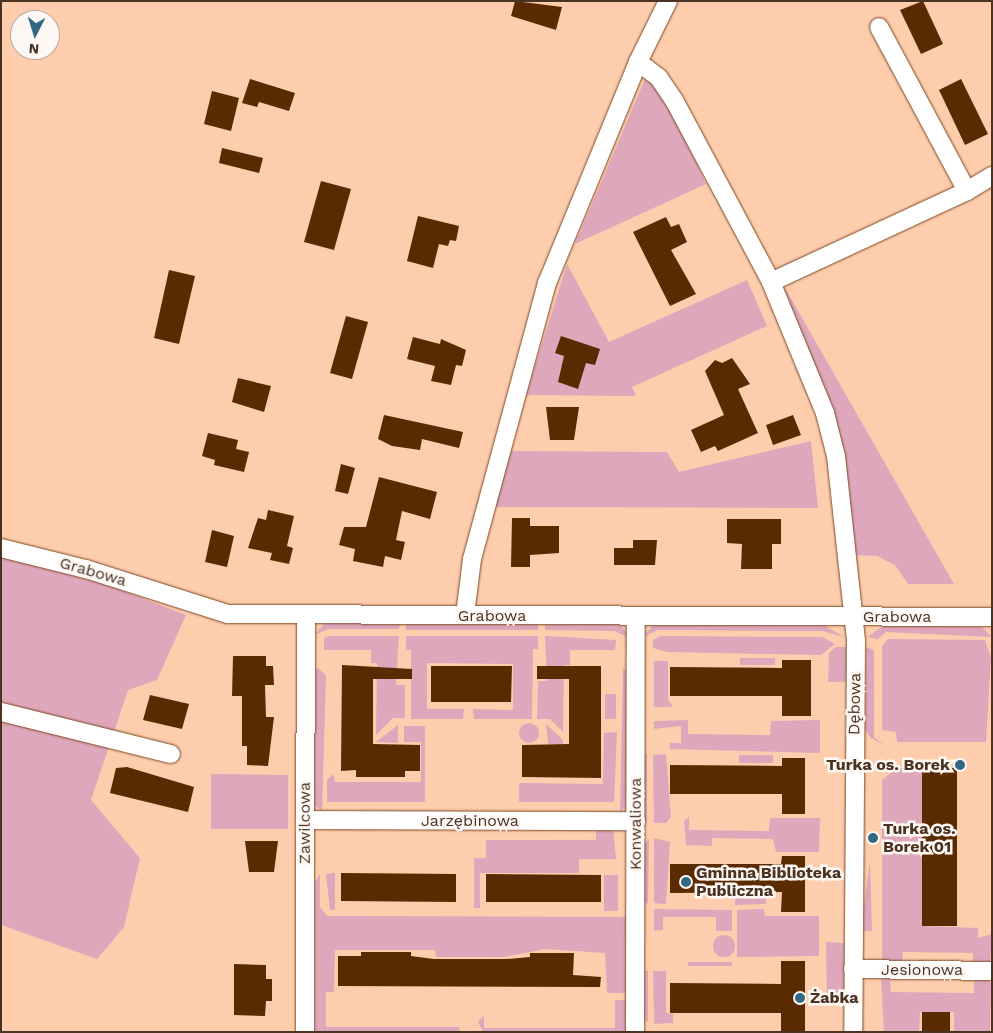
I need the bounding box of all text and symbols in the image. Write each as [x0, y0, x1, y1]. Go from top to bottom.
north arrow [10, 10, 60, 60]
text: N [28, 41, 40, 57]
street label: Grabowa [57, 553, 129, 591]
street label: Grabowa [458, 606, 526, 626]
street label: Grabowa [863, 607, 931, 627]
street label: Dębowa [845, 673, 865, 735]
place label: Turka os. Borek [826, 755, 950, 775]
marker: Turka os. Borek [954, 759, 966, 771]
street label: Konwaliowa [626, 778, 646, 870]
street label: Zawilcowa [295, 782, 315, 864]
street label: Jarzębinowa [421, 811, 519, 831]
place label: Turka os. Borek 01 [883, 819, 956, 857]
marker: Turka os. Borek 01 [867, 832, 879, 844]
place label: Gminna Biblioteka Publiczna [696, 863, 841, 901]
marker: Gminna Biblioteka Publiczna [680, 876, 692, 888]
street label: Jesionowa [881, 960, 963, 980]
place label: Żabka [810, 988, 859, 1008]
marker: Żabka [794, 992, 806, 1004]

